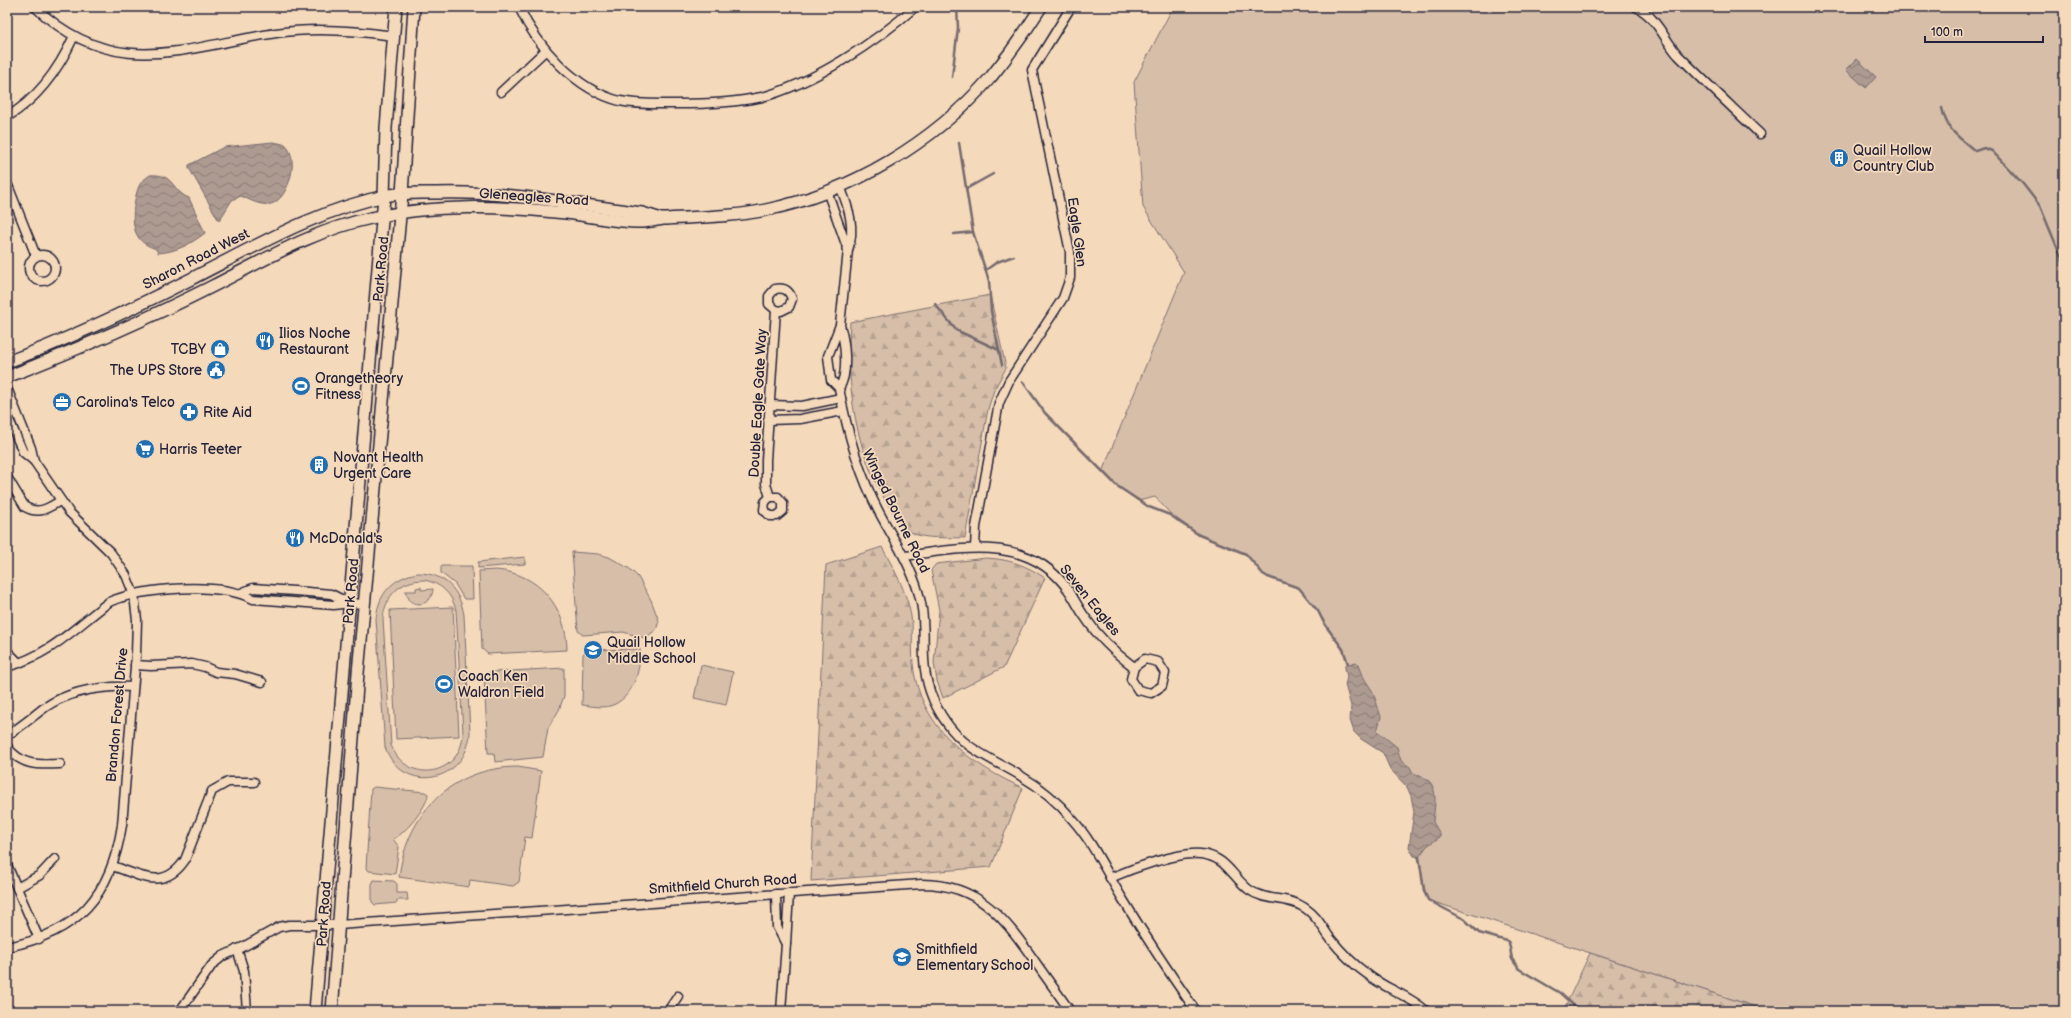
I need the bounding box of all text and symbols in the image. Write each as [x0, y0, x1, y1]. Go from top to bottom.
scale bar [1925, 18, 2043, 44]
text: 100 m [1931, 25, 1963, 40]
place label: Quail Hollow Country Club [1853, 142, 1935, 175]
building icon: Quail Hollow Country Club [1828, 147, 1850, 169]
street label: Gleneagles Road [479, 185, 589, 209]
street label: Eagle Glen [1064, 196, 1090, 268]
street label: Sharon Road West [140, 225, 253, 293]
street label: Park Road [370, 236, 392, 302]
place label: Ilios Noche Restaurant [279, 325, 350, 358]
street label: Double Eagle Gate Way [746, 327, 770, 478]
restaurant icon: Ilios Noche Restaurant [254, 330, 276, 352]
shop icon: TCBY [209, 338, 231, 360]
place label: TCBY [171, 341, 207, 358]
public building icon: The UPS Store [205, 359, 227, 381]
place label: The UPS Store [110, 362, 202, 379]
place label: Orangetheory Fitness [315, 370, 404, 403]
sports icon: Orangetheory Fitness [290, 375, 312, 397]
office icon: Carolina's Telco [51, 391, 73, 413]
place label: Carolina's Telco [76, 394, 175, 411]
pharmacy icon: Rite Aid [178, 401, 200, 423]
place label: Rite Aid [203, 404, 252, 421]
supermarket icon: Harris Teeter [134, 438, 156, 460]
place label: Harris Teeter [159, 441, 243, 458]
street label: Winged Bourne Road [859, 446, 933, 576]
place label: Novant Health Urgent Care [333, 449, 424, 482]
building icon: Novant Health Urgent Care [308, 454, 330, 476]
restaurant icon: McDonald's [284, 527, 306, 549]
place label: McDonald's [309, 530, 383, 547]
street label: Park Road [340, 558, 362, 624]
street label: Seven Eagles [1056, 561, 1124, 639]
place label: Quail Hollow Middle School [607, 634, 696, 667]
school or university icon: Quail Hollow Middle School [582, 639, 604, 661]
street label: Brandon Forest Drive [103, 647, 131, 783]
place label: Coach Ken Waldron Field [458, 668, 544, 701]
sports icon: Coach Ken Waldron Field [433, 673, 455, 695]
street label: Smithfield Church Road [648, 870, 798, 898]
street label: Park Road [313, 881, 335, 947]
place label: Smithfield Elementary School [916, 941, 1034, 974]
school or university icon: Smithfield Elementary School [891, 946, 913, 968]

